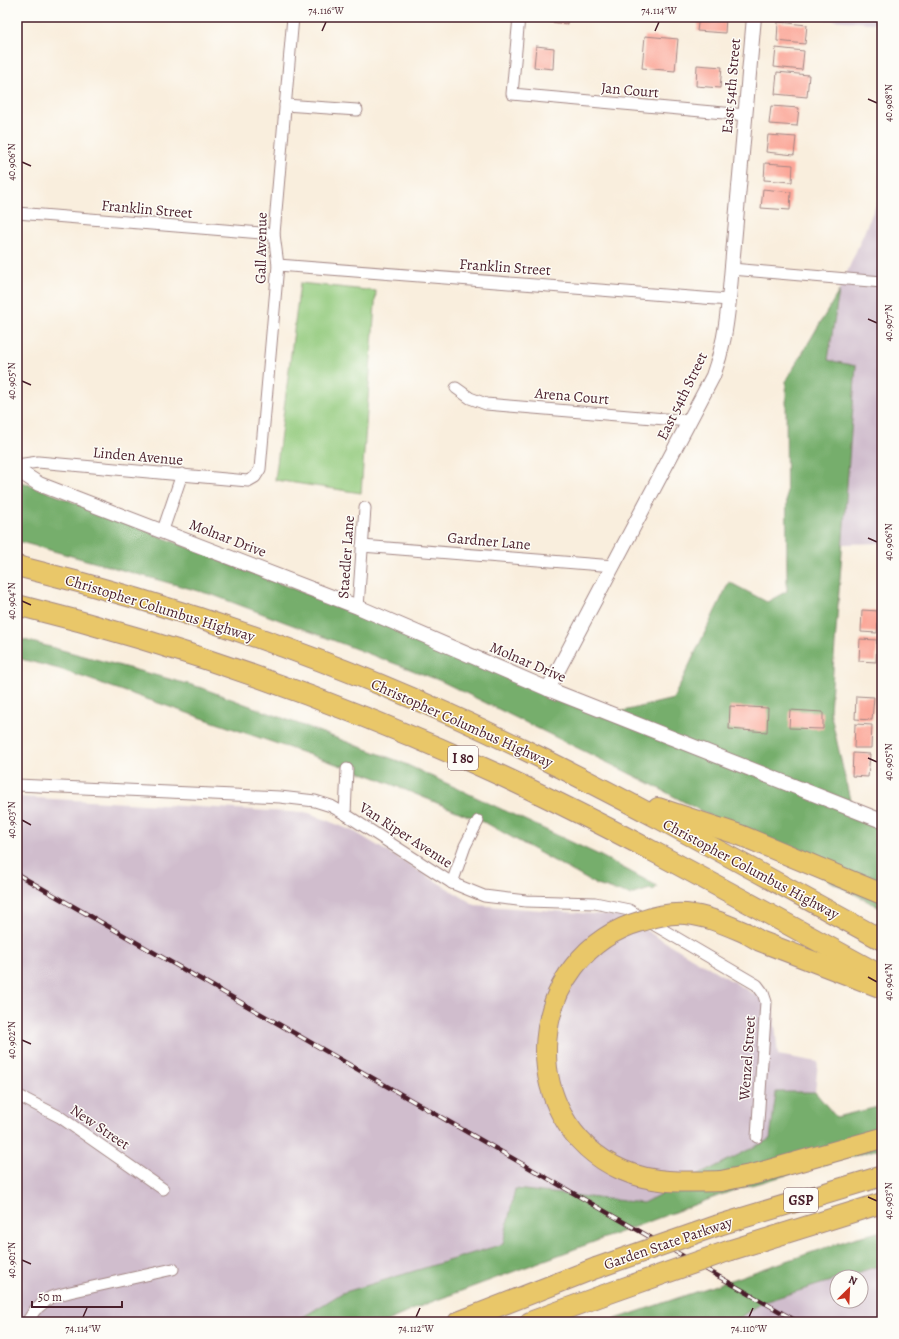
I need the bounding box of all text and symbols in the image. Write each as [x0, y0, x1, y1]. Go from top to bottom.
text: 74.116°W [308, 4, 344, 17]
text: 74.114°W [641, 4, 677, 17]
street label: East 54th Street [717, 37, 745, 134]
street label: Jan Court [600, 78, 660, 102]
text: 40.908°N [882, 84, 895, 122]
text: 40.906°N [5, 143, 18, 181]
street label: Franklin Street [100, 195, 194, 223]
street label: Gall Avenue [250, 212, 272, 284]
street label: Franklin Street [459, 254, 551, 280]
text: 40.907°N [882, 304, 895, 342]
street label: East 54th Street [652, 349, 712, 443]
text: 40.905°N [5, 362, 18, 400]
street label: Arena Court [533, 383, 610, 409]
street label: Linden Avenue [92, 442, 184, 470]
street label: Molnar Drive [187, 514, 270, 562]
street label: Staedler Lane [333, 514, 359, 599]
text: 40.906°N [882, 523, 895, 561]
street label: Gardner Lane [446, 527, 532, 555]
street label: Christopher Columbus Highway [63, 570, 257, 646]
text: 40.904°N [5, 582, 18, 620]
street label: Molnar Drive [487, 637, 570, 687]
street label: Christopher Columbus Highway [368, 674, 556, 772]
text: 40.905°N [882, 743, 895, 781]
road number: I 80 [448, 746, 478, 770]
street label: Van Riper Avenue [355, 797, 457, 873]
text: 40.903°N [5, 801, 18, 839]
street label: Christopher Columbus Highway [659, 814, 843, 924]
text: 40.904°N [882, 963, 895, 1001]
street label: Wenzel Street [734, 1015, 760, 1102]
text: 40.902°N [5, 1021, 18, 1059]
street label: New Street [66, 1100, 134, 1154]
text: 40.903°N [882, 1182, 895, 1220]
road number: GSP [784, 1188, 818, 1212]
street label: Garden State Parkway [601, 1211, 735, 1274]
text: 40.901°N [5, 1242, 18, 1278]
north arrow [829, 1269, 869, 1309]
text: N [846, 1272, 860, 1289]
scale bar [32, 1283, 122, 1309]
text: 50 m [38, 1289, 62, 1305]
text: 74.114°W [65, 1322, 101, 1335]
text: 74.112°W [398, 1322, 435, 1335]
text: 74.110°W [731, 1322, 768, 1335]

